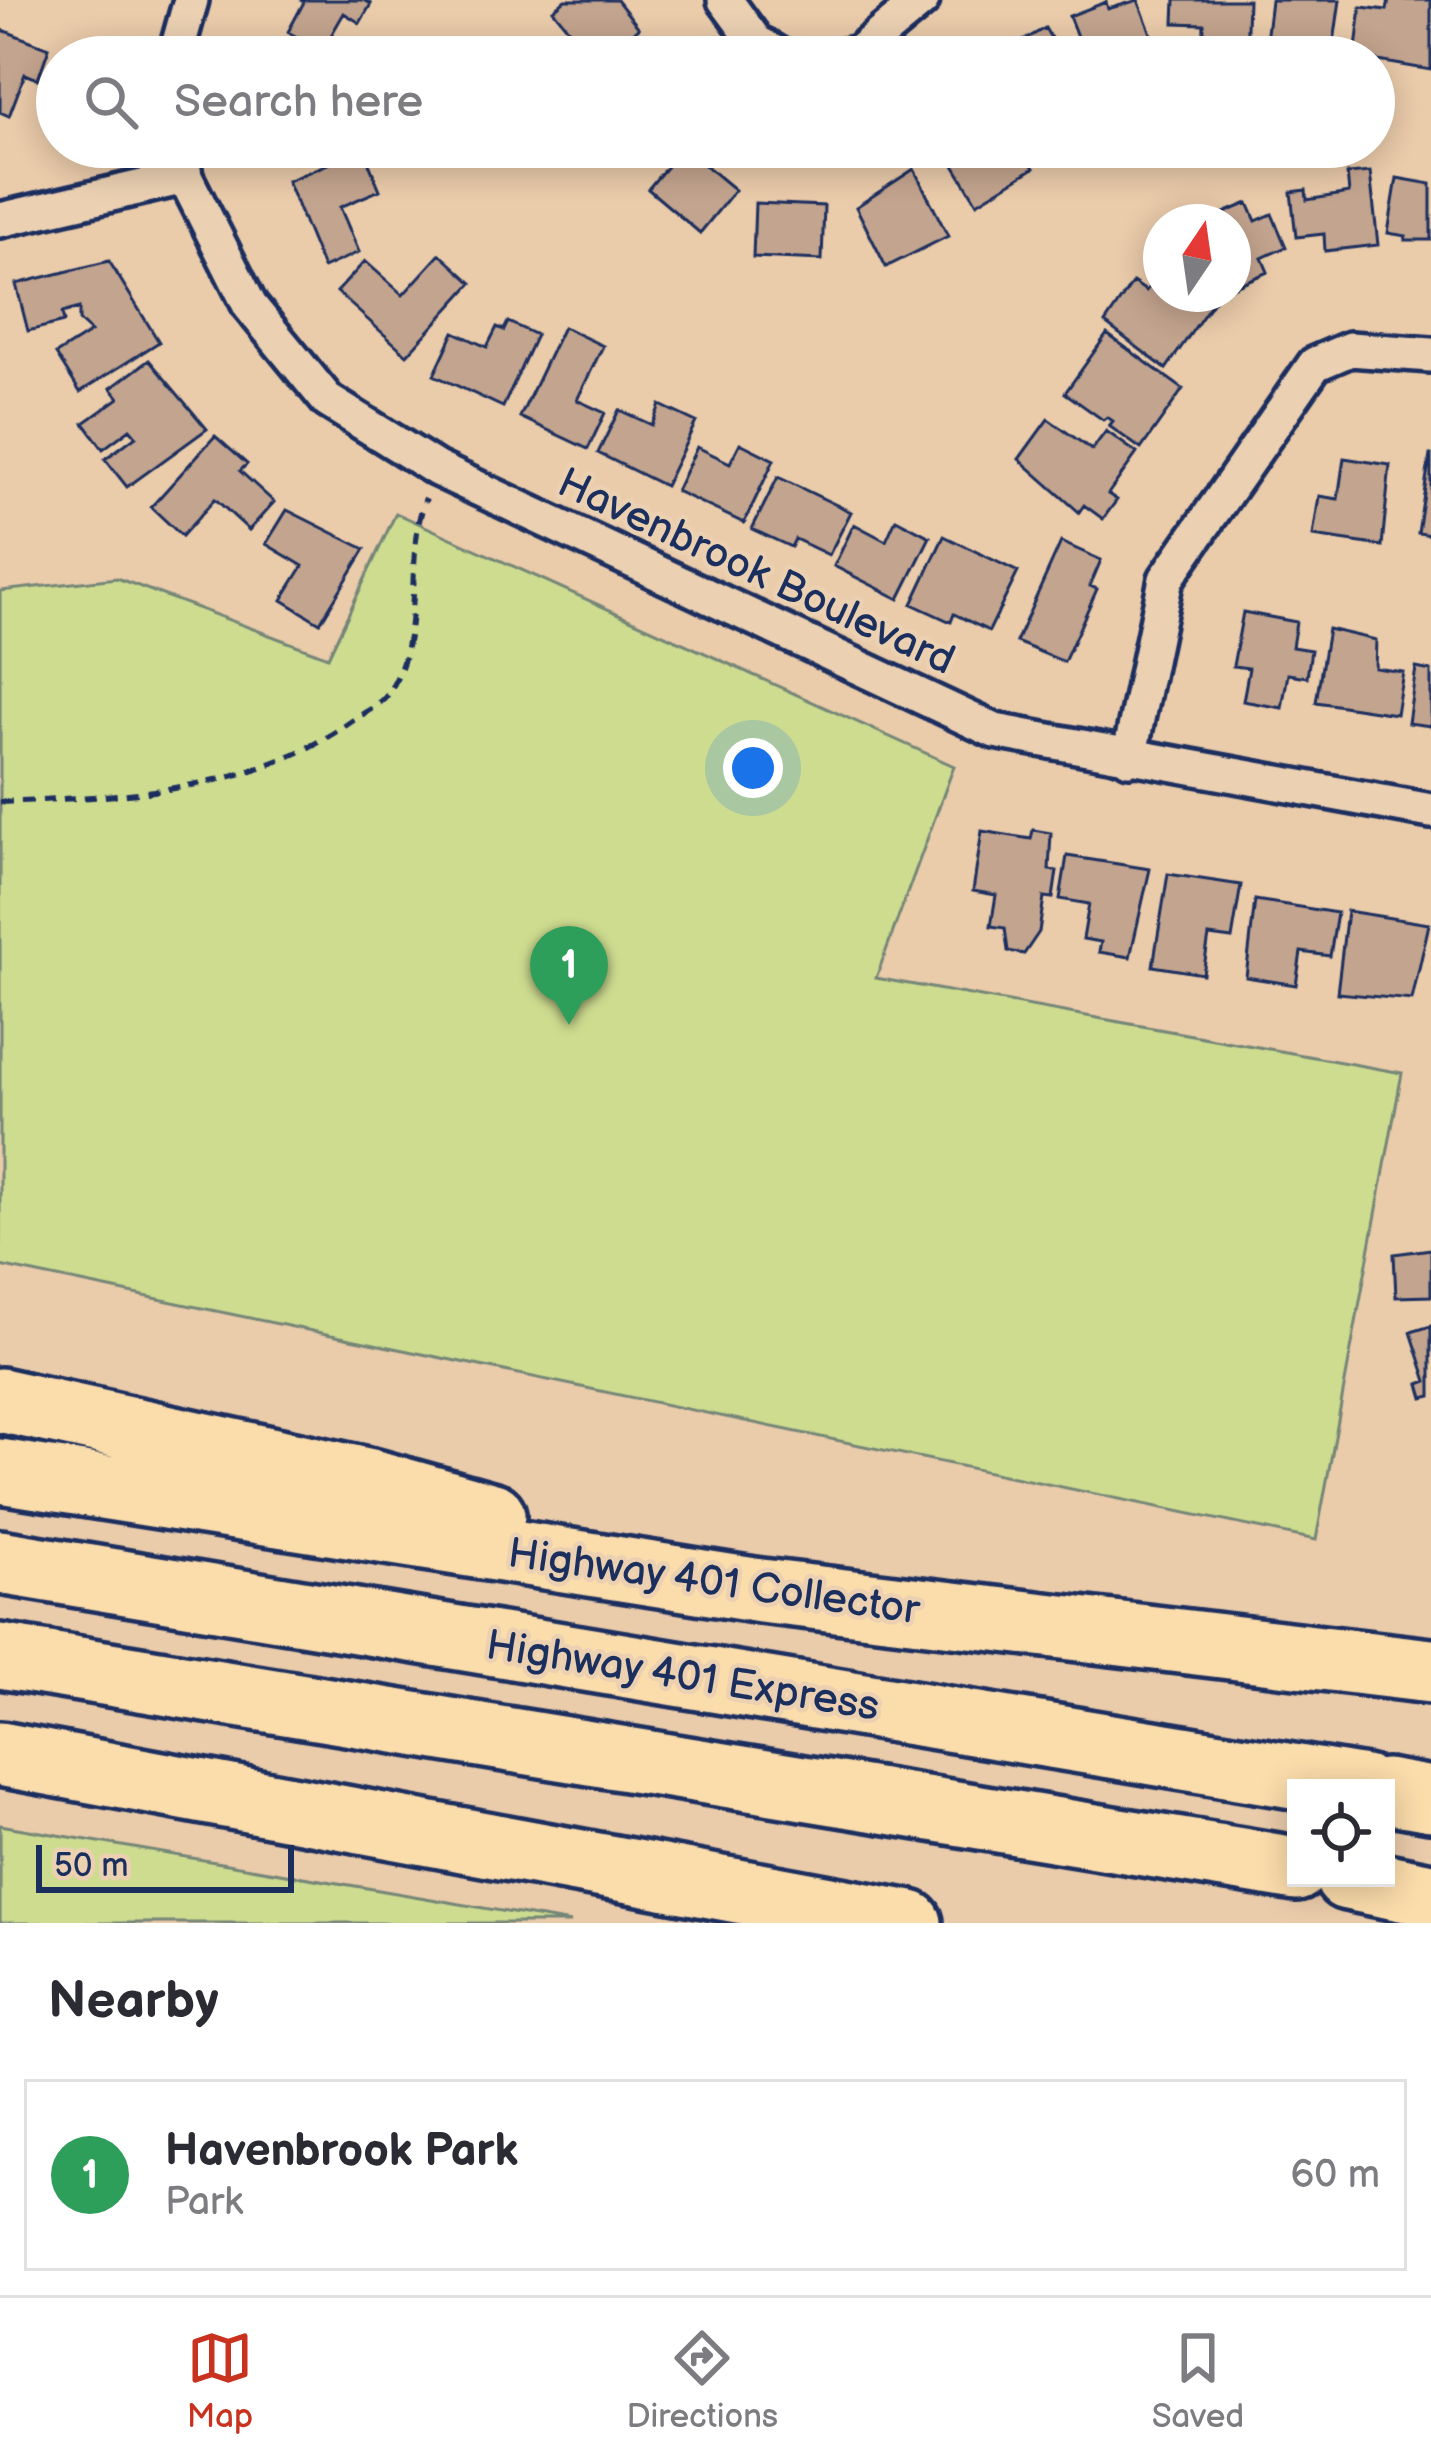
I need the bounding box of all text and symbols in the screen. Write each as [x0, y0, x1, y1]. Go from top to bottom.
search box [36, 36, 1395, 168]
icon: search [78, 69, 144, 135]
text: Search here [174, 75, 423, 130]
north arrow [1143, 204, 1251, 312]
street label: Havenbrook Boulevard [549, 458, 962, 687]
your location [723, 738, 783, 798]
pin: 1 [530, 926, 608, 1025]
street label: Highway 401 Collector [505, 1528, 923, 1637]
street label: Highway 401 Express [482, 1620, 883, 1733]
map controls [1287, 1779, 1395, 1887]
button: locate [1287, 1779, 1395, 1887]
scale bar [36, 1839, 294, 1892]
text: 50 m [54, 1846, 129, 1886]
text: Nearby [48, 1971, 219, 2032]
text: Havenbrook Park [165, 2124, 518, 2179]
text: 1 [82, 2152, 98, 2199]
text: 60 m [1290, 2152, 1380, 2199]
text: Park [165, 2179, 243, 2226]
tab: Map [187, 2325, 253, 2437]
tab: Directions [626, 2325, 778, 2437]
tab: Saved [1152, 2325, 1244, 2437]

